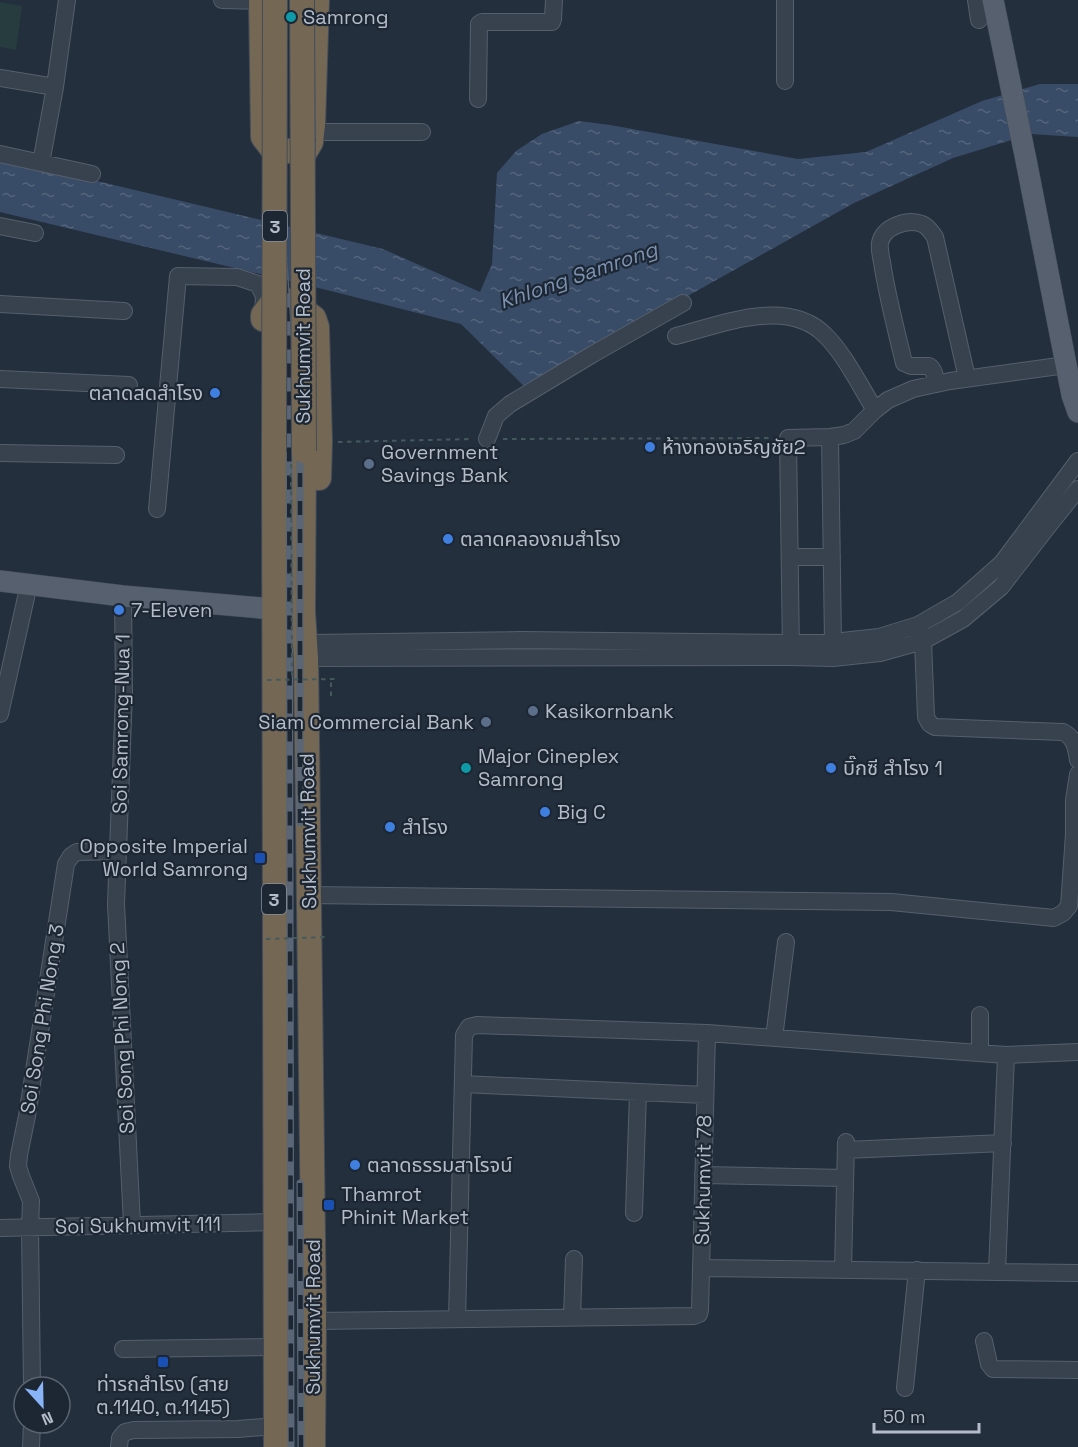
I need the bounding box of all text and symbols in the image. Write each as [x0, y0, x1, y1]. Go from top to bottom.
place label: Samrong [303, 4, 389, 30]
marker: Samrong [284, 10, 298, 24]
road number: 3 [263, 211, 287, 241]
water label: Khlong Samrong [495, 235, 662, 315]
street label: Sukhumvit Road [290, 268, 316, 424]
place label: ตลาดสดสำโรง [89, 380, 203, 406]
marker: ตลาดสดสำโรง [208, 386, 222, 400]
place label: ห้างทองเจริญชัย2 [662, 434, 806, 460]
place label: Government Savings Bank [381, 439, 509, 488]
marker: ห้างทองเจริญชัย2 [643, 440, 657, 454]
marker: Government Savings Bank [362, 457, 376, 471]
place label: ตลาดคลองถมสำโรง [460, 526, 621, 552]
marker: ตลาดคลองถมสำโรง [441, 532, 455, 546]
place label: 7-Eleven [131, 597, 212, 623]
marker: 7-Eleven [112, 603, 126, 617]
street label: Soi Samrong-Nua 1 [106, 634, 136, 814]
place label: Kasikornbank [545, 698, 674, 724]
marker: Kasikornbank [526, 704, 540, 718]
place label: Siam Commercial Bank [258, 709, 474, 735]
marker: Siam Commercial Bank [479, 715, 493, 729]
place label: Major Cineplex Samrong [478, 743, 619, 792]
street label: Sukhumvit Road [294, 753, 322, 909]
place label: บิ๊กซี สำโรง 1 [843, 755, 943, 781]
marker: Major Cineplex Samrong [459, 761, 473, 775]
marker: บิ๊กซี สำโรง 1 [824, 761, 838, 775]
place label: Big C [557, 799, 606, 825]
marker: Big C [538, 805, 552, 819]
place label: สำโรง [402, 814, 448, 840]
marker: สำโรง [383, 820, 397, 834]
place label: Opposite Imperial World Samrong [80, 833, 248, 882]
marker: Opposite Imperial World Samrong [253, 851, 267, 865]
road number: 3 [262, 884, 286, 914]
street label: Soi Song Phi Nong 3 [14, 922, 70, 1116]
street label: Soi Song Phi Nong 2 [104, 942, 140, 1134]
street label: Sukhumvit 78 [689, 1115, 717, 1245]
place label: ตลาดธรรมสาโรจน์ [367, 1152, 512, 1178]
marker: ตลาดธรรมสาโรจน์ [348, 1158, 362, 1172]
place label: Thamrot Phinit Market [341, 1181, 469, 1230]
marker: Thamrot Phinit Market [322, 1198, 336, 1212]
street label: Soi Sukhumvit 111 [55, 1211, 221, 1239]
street label: Sukhumvit Road [300, 1239, 326, 1395]
marker: ท่ารถสำโรง (สาย ต.1140, ต.1145) [156, 1355, 170, 1369]
place label: ท่ารถสำโรง (สาย ต.1140, ต.1145) [96, 1371, 230, 1420]
north arrow [12, 1375, 72, 1435]
scale bar [874, 1396, 979, 1434]
text: 50 m [883, 1405, 925, 1428]
text: N [39, 1407, 56, 1430]

